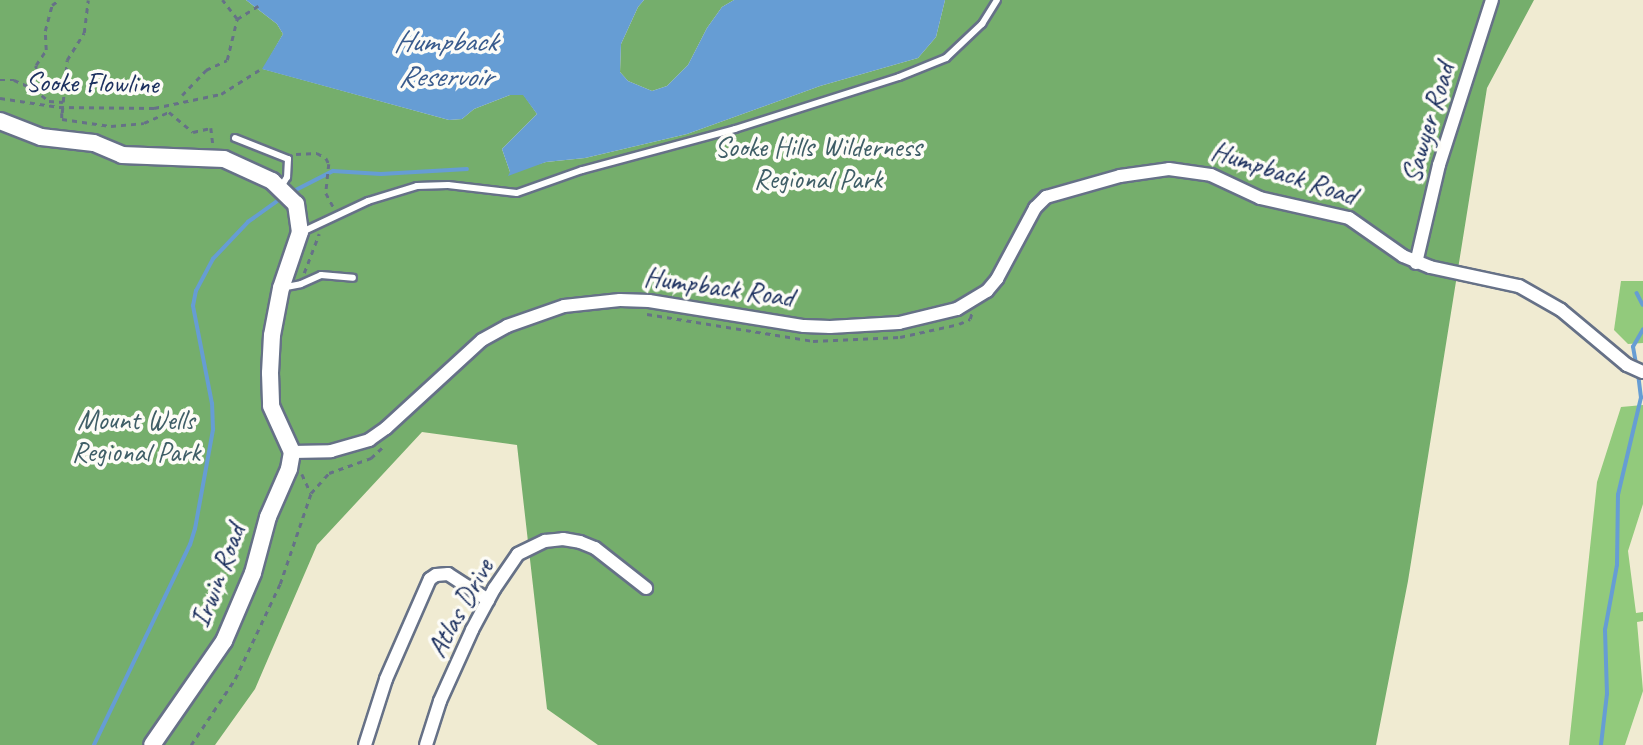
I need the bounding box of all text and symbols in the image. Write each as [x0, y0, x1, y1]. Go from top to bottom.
water label: Humpback Reservoir [394, 23, 496, 93]
street label: Sawyer Road [1394, 60, 1462, 186]
street label: Sooke Flowline [25, 65, 159, 101]
park label: Sooke Hills Wilderness Regional Park [714, 130, 922, 196]
street label: Humpback Road [1208, 134, 1360, 212]
street label: Humpback Road [643, 260, 795, 314]
park label: Mount Wells Regional Park [71, 403, 201, 469]
street label: Irwin Road [183, 520, 253, 632]
street label: Atlas Drive [419, 553, 501, 663]

